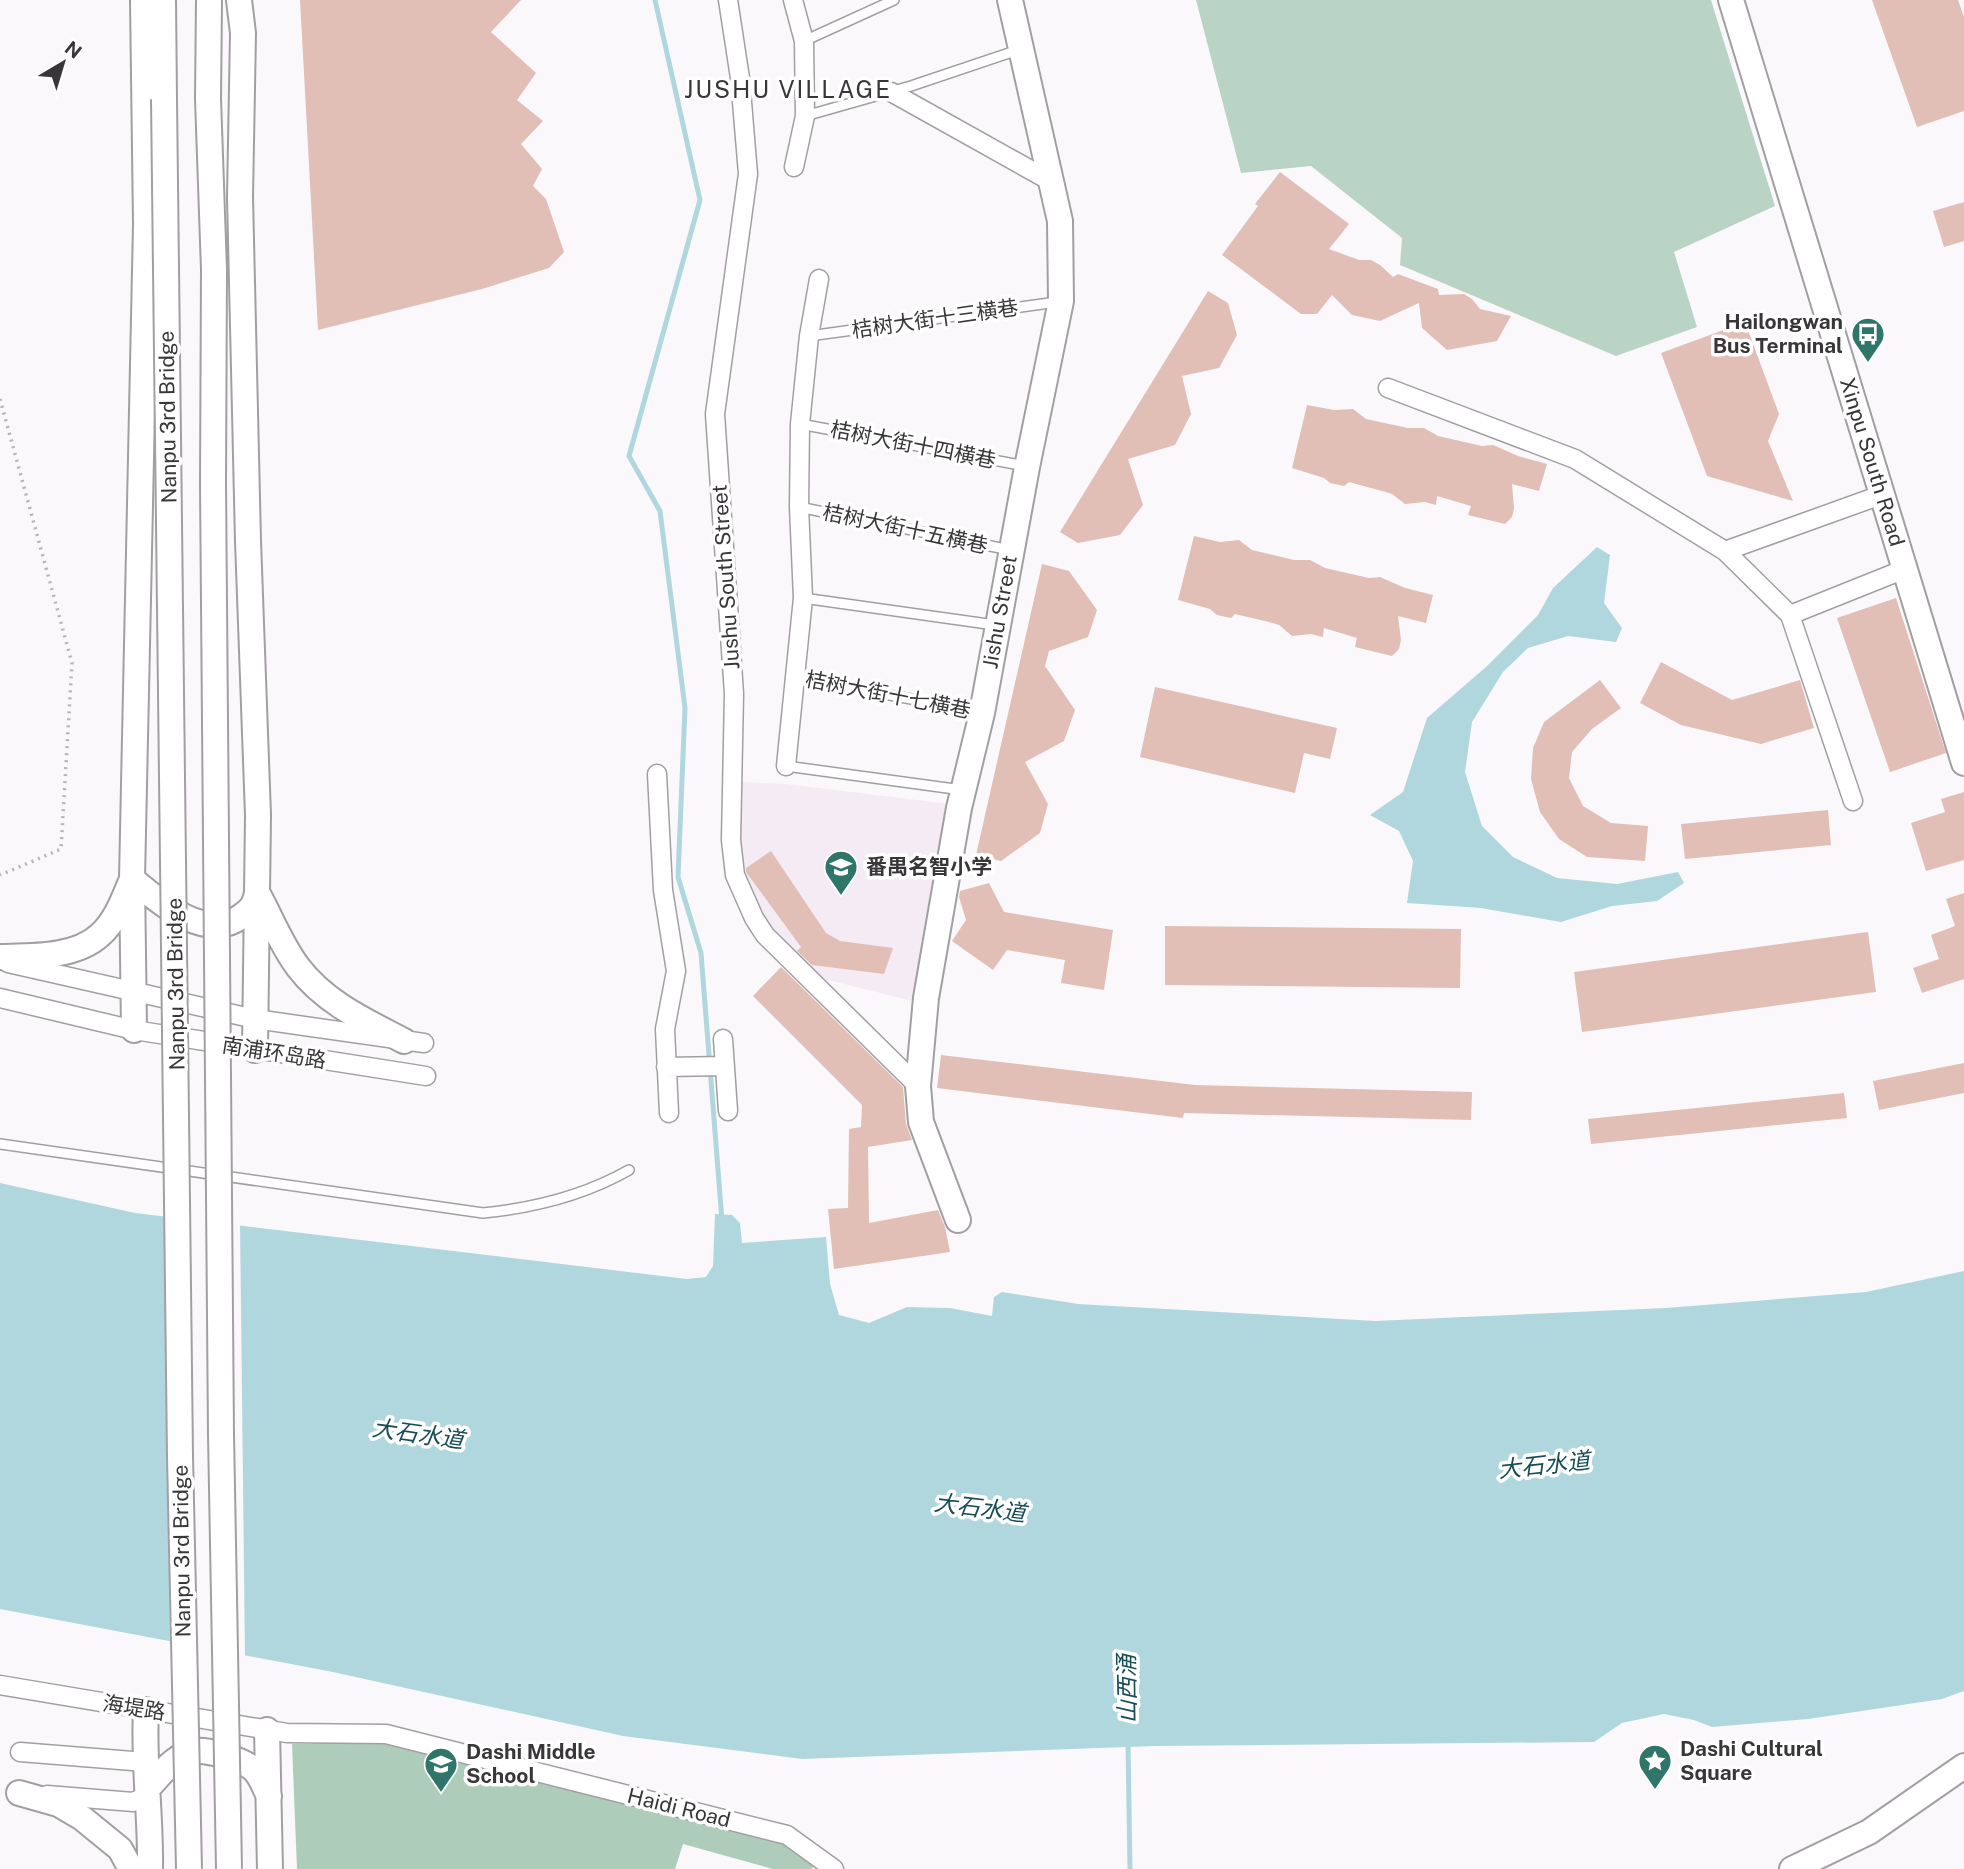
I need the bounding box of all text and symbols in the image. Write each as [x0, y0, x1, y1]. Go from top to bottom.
north arrow [28, 28, 98, 98]
text: N [61, 36, 86, 63]
district label: JUSHU VILLAGE [684, 75, 892, 103]
street label: 桔树大街十三横巷 [850, 294, 1020, 343]
place label: Hailongwan Bus Terminal [1713, 309, 1843, 358]
bus stop icon: Hailongwan Bus Terminal [1849, 315, 1887, 364]
street label: Nanpu 3rd Bridge [153, 330, 182, 504]
street label: Xinpu South Road [1835, 375, 1910, 549]
street label: 桔树大街十四横巷 [828, 416, 998, 473]
street label: Jushu South Street [707, 484, 744, 670]
street label: 桔树大街十五横巷 [820, 499, 990, 558]
street label: Jishu Street [977, 553, 1022, 671]
street label: 桔树大街十七横巷 [803, 666, 973, 723]
school or university icon: 番禺名智小学 [822, 848, 860, 897]
place label: 番禺名智小学 [866, 854, 992, 879]
street label: Nanpu 3rd Bridge [161, 897, 190, 1071]
street label: 南浦环岛路 [220, 1032, 328, 1073]
water label: 大石水道 [371, 1414, 468, 1454]
water label: 大石水道 [1497, 1446, 1594, 1483]
street label: Nanpu 3rd Bridge [167, 1464, 196, 1638]
water label: 大石水道 [933, 1488, 1030, 1527]
water label: 山西涌 [1112, 1651, 1141, 1724]
street label: 海堤路 [101, 1690, 167, 1725]
place label: Dashi Cultural Square [1680, 1736, 1823, 1785]
place label: Dashi Middle School [466, 1739, 596, 1788]
place icon: Dashi Cultural Square [1636, 1742, 1674, 1791]
school or university icon: Dashi Middle School [422, 1745, 460, 1794]
street label: Haidi Road [625, 1783, 733, 1832]

